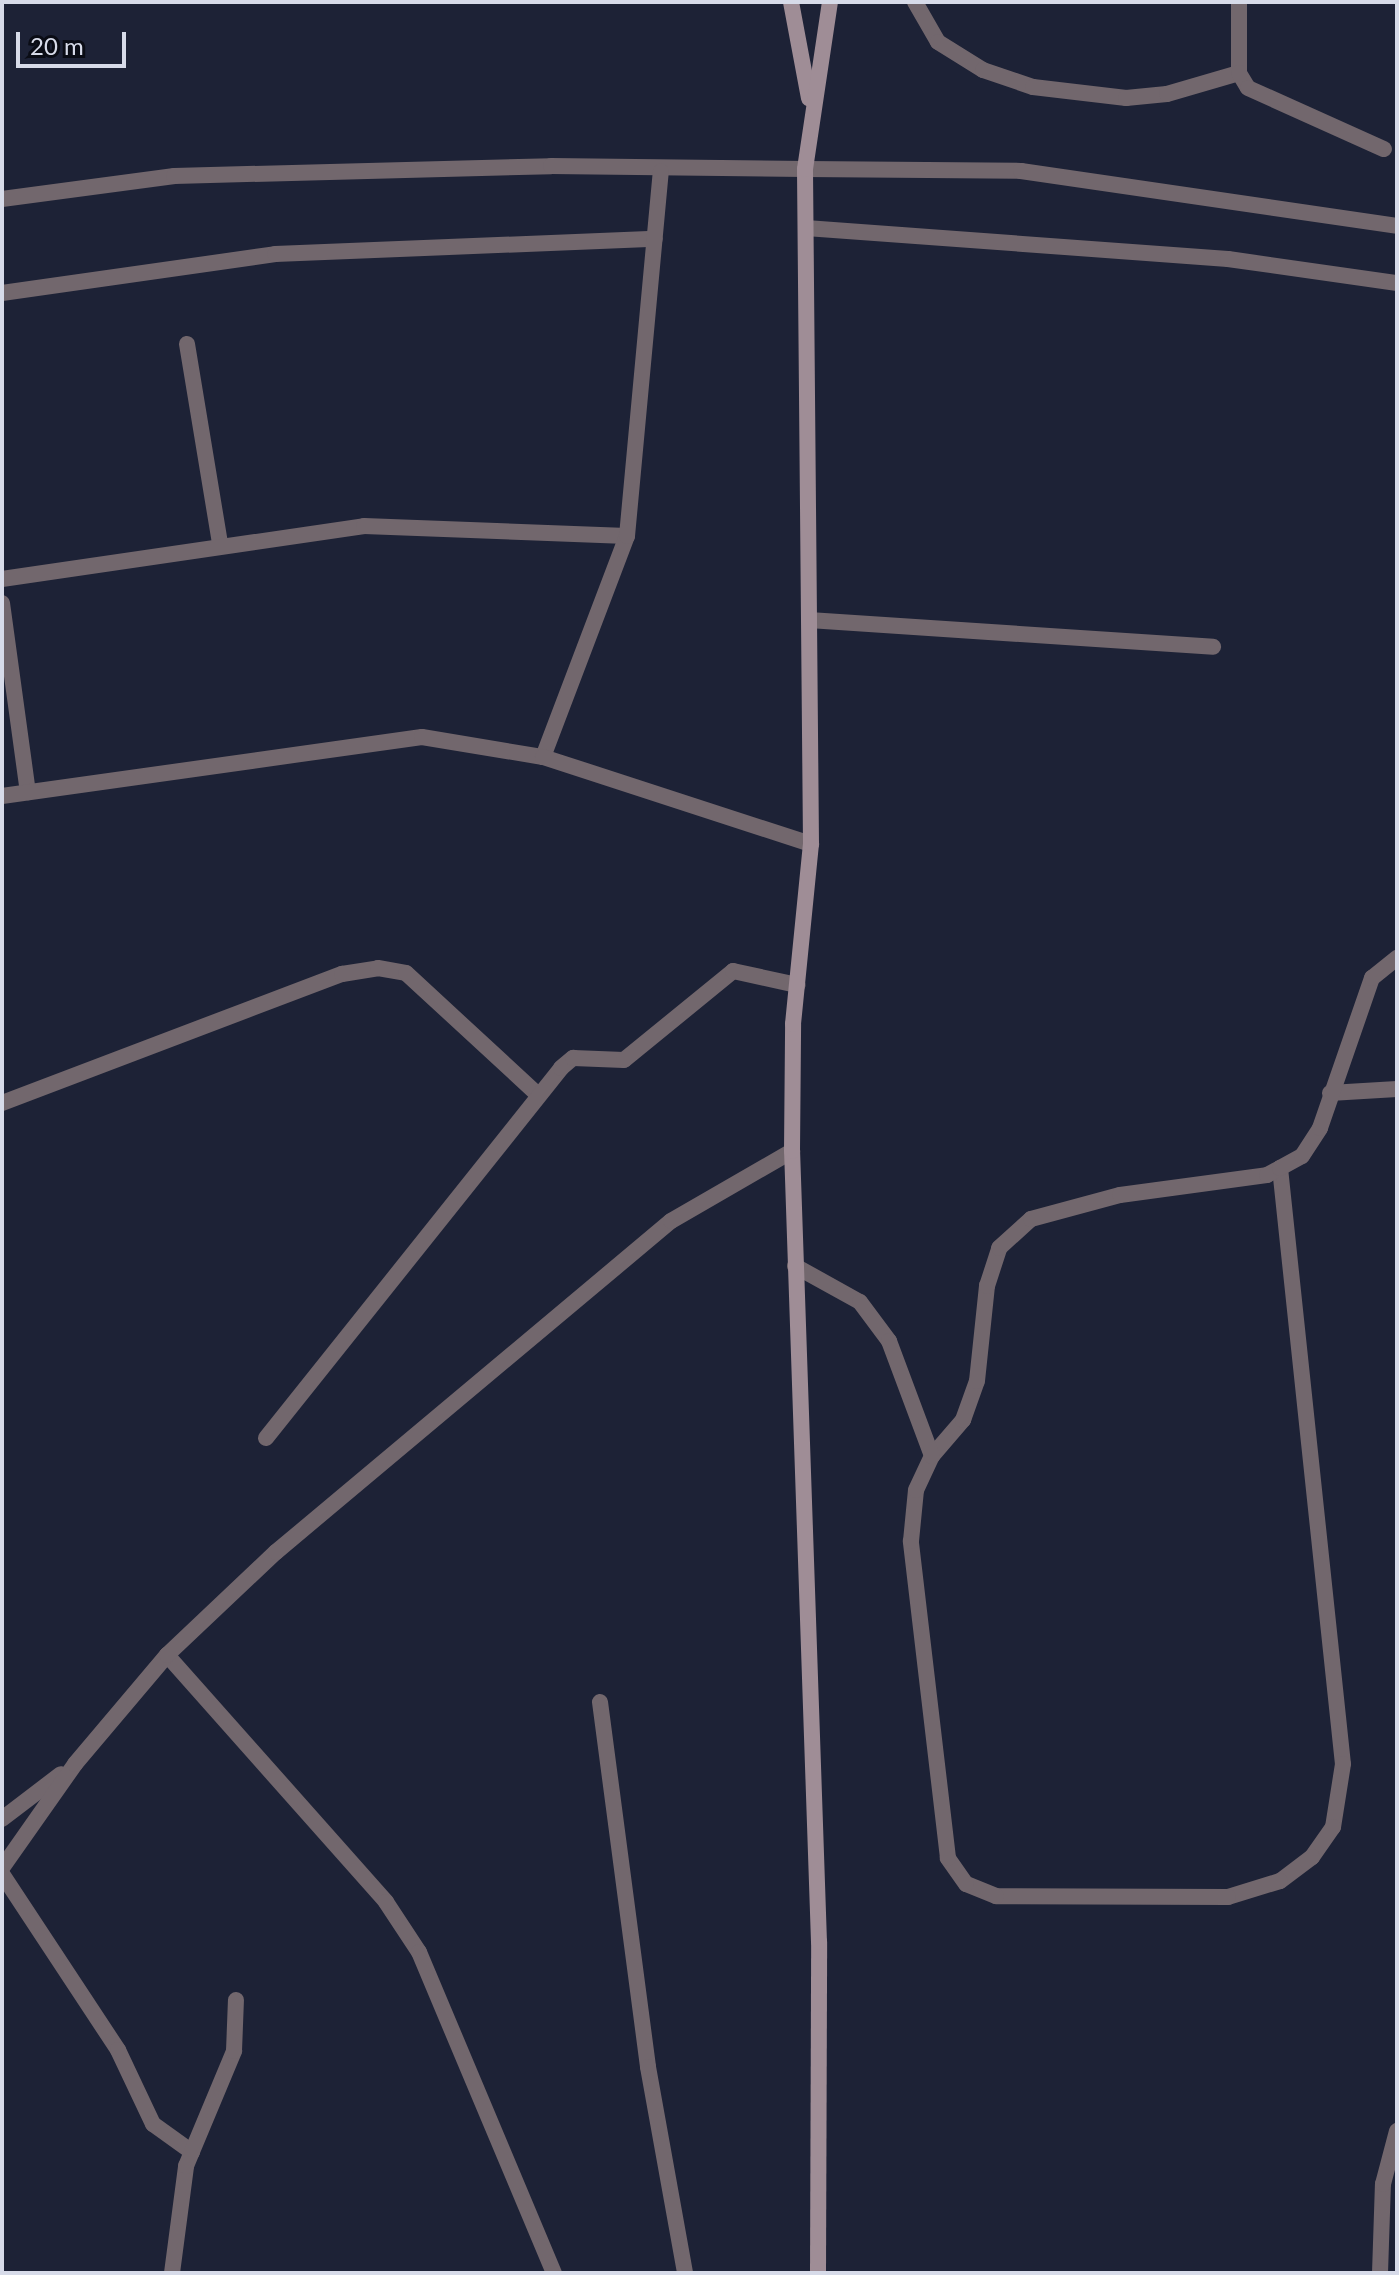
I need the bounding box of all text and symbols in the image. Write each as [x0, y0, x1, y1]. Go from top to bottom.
scale bar [20, 16, 130, 66]
text: 20 m [30, 31, 84, 60]

